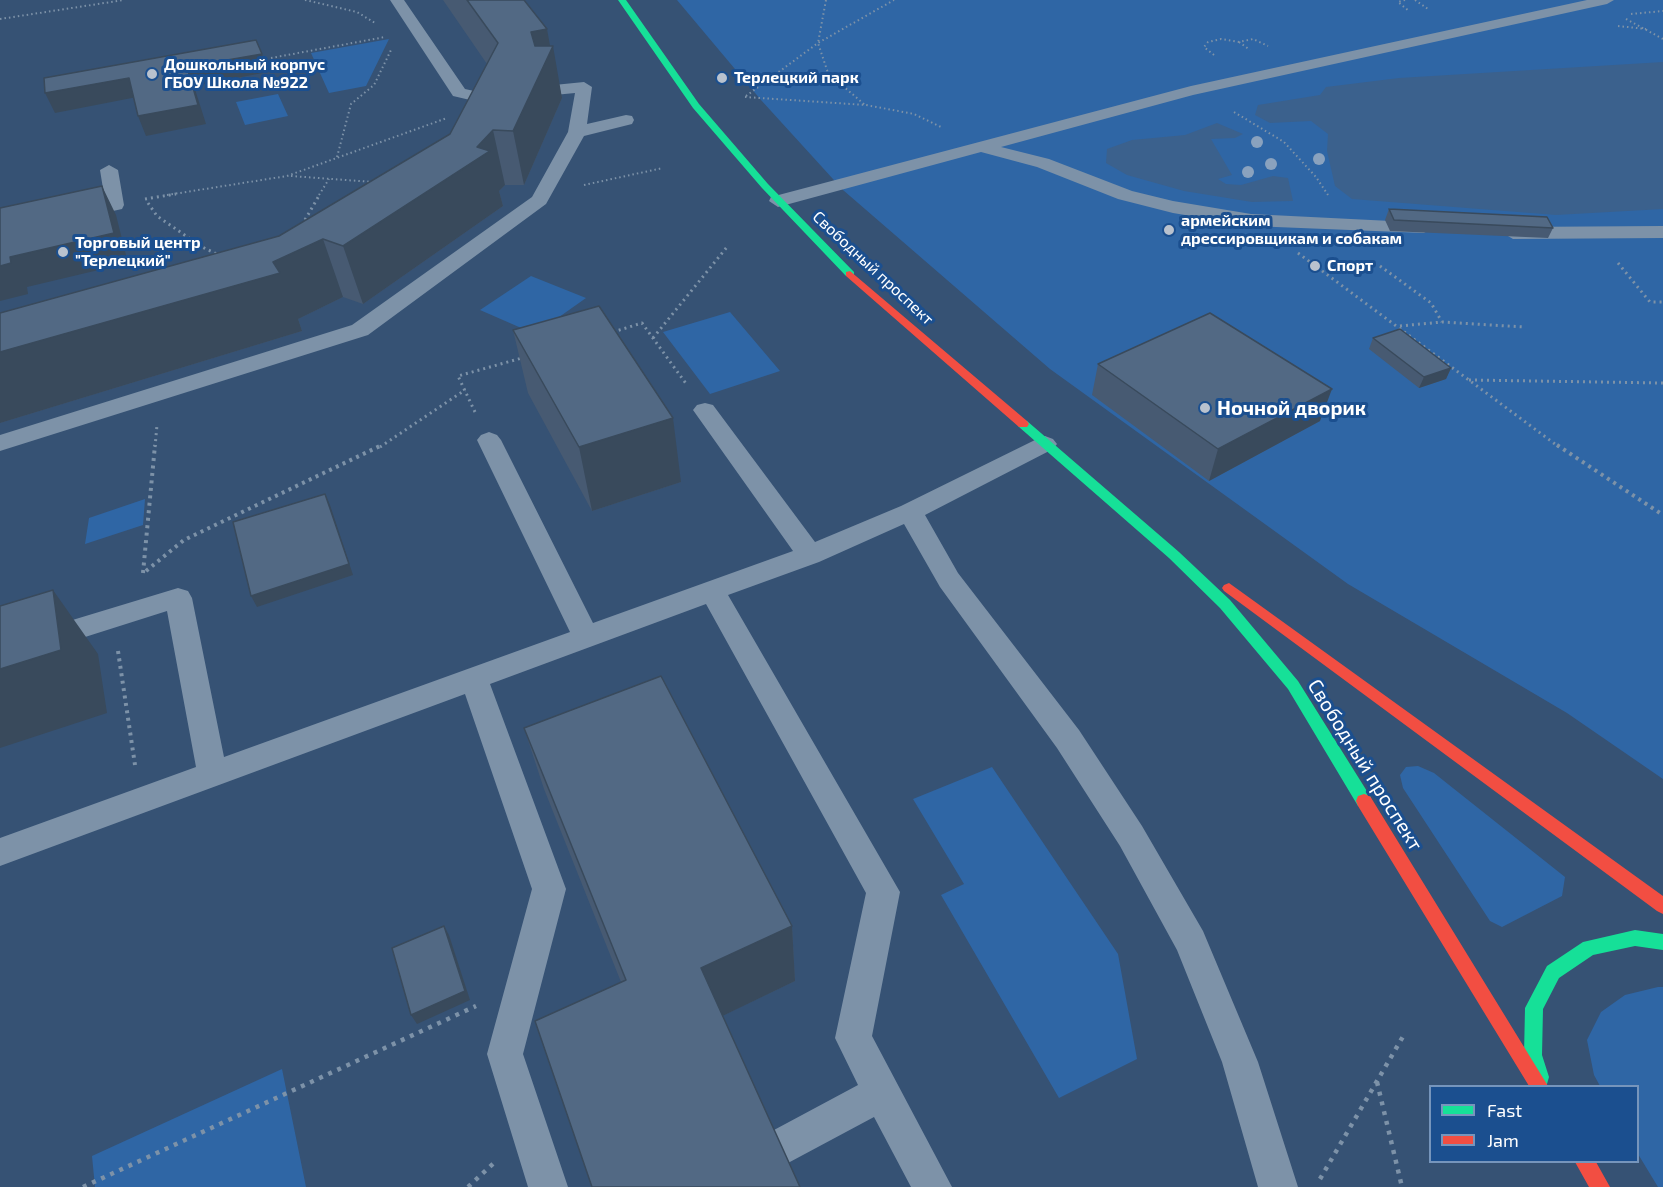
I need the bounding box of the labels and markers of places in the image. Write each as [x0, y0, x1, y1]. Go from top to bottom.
place label: Дошкольный корпус ГБОУ Школа №922 [164, 55, 325, 93]
marker: Дошкольный корпус ГБОУ Школа №922 [145, 67, 159, 81]
place label: Терлецкий парк [734, 68, 859, 88]
marker: Терлецкий парк [715, 71, 729, 85]
place label: армейским дрессировщикам и собакам [1181, 211, 1402, 249]
marker: армейским дрессировщикам и собакам [1162, 223, 1176, 237]
place label: Торговый центр "Терлецкий" [75, 233, 201, 271]
marker: Торговый центр "Терлецкий" [56, 245, 70, 259]
place label: Спорт [1327, 256, 1373, 276]
marker: Спорт [1308, 259, 1322, 273]
place label: Ночной дворик [1217, 396, 1366, 420]
marker: Ночной дворик [1198, 401, 1212, 415]

